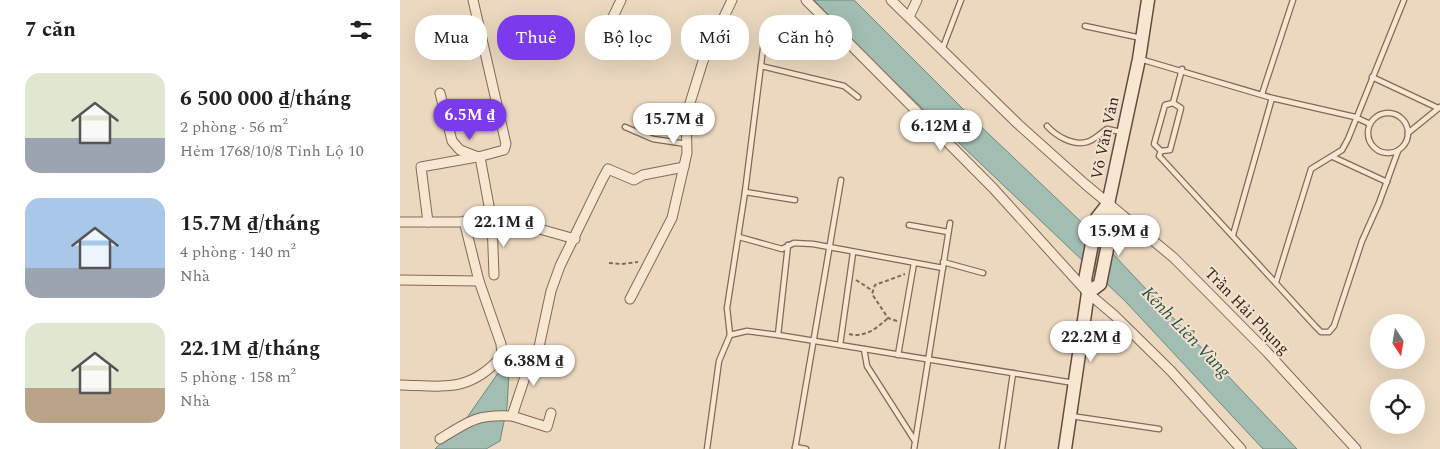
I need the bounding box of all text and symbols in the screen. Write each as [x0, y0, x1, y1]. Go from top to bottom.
text: 7 căn [25, 14, 76, 46]
chip: Mua [415, 15, 487, 60]
chip: Thuê [497, 15, 575, 60]
chip: Bộ lọc [585, 15, 671, 60]
chip: Mới [681, 15, 749, 60]
chip: Căn hộ [759, 15, 852, 60]
icon: filters [347, 16, 375, 44]
text: 6 500 000 ₫/tháng [180, 83, 351, 115]
icon: home [65, 93, 125, 153]
street label: Võ Văn Vân [1085, 94, 1125, 182]
pin: 6.5M ₫ [429, 98, 511, 141]
pin: 15.7M ₫ [628, 102, 720, 145]
text: 6.5M ₫ [444, 103, 496, 127]
text: 15.7M ₫ [644, 107, 704, 131]
pin: 6.12M ₫ [895, 110, 987, 152]
text: 6.12M ₫ [911, 114, 971, 138]
text: 2 phòng · 56 m² [180, 115, 288, 139]
text: Hẻm 1768/10/8 Tỉnh Lộ 10 [180, 139, 364, 163]
pin: 22.1M ₫ [458, 206, 550, 248]
text: 15.7M ₫/tháng [180, 208, 320, 240]
text: 22.1M ₫ [474, 210, 534, 234]
pin: 15.9M ₫ [1073, 214, 1165, 257]
icon: home [65, 218, 125, 278]
text: 15.9M ₫ [1089, 219, 1149, 243]
text: 4 phòng · 140 m² [180, 240, 296, 264]
street label: Trần Hải Phụng [1199, 262, 1295, 360]
text: Nhà [180, 264, 210, 288]
water label: Kênh Liên Vùng [1135, 280, 1238, 385]
north arrow [1370, 314, 1425, 369]
map controls [1370, 314, 1425, 434]
pin: 22.2M ₫ [1045, 320, 1137, 363]
text: 22.2M ₫ [1061, 325, 1121, 349]
text: 22.1M ₫/tháng [180, 333, 320, 365]
icon: home [65, 343, 125, 403]
pin: 6.38M ₫ [488, 344, 580, 387]
text: 6.38M ₫ [504, 349, 564, 373]
text: 5 phòng · 158 m² [180, 365, 296, 389]
button: locate [1370, 379, 1425, 434]
text: Nhà [180, 389, 210, 413]

